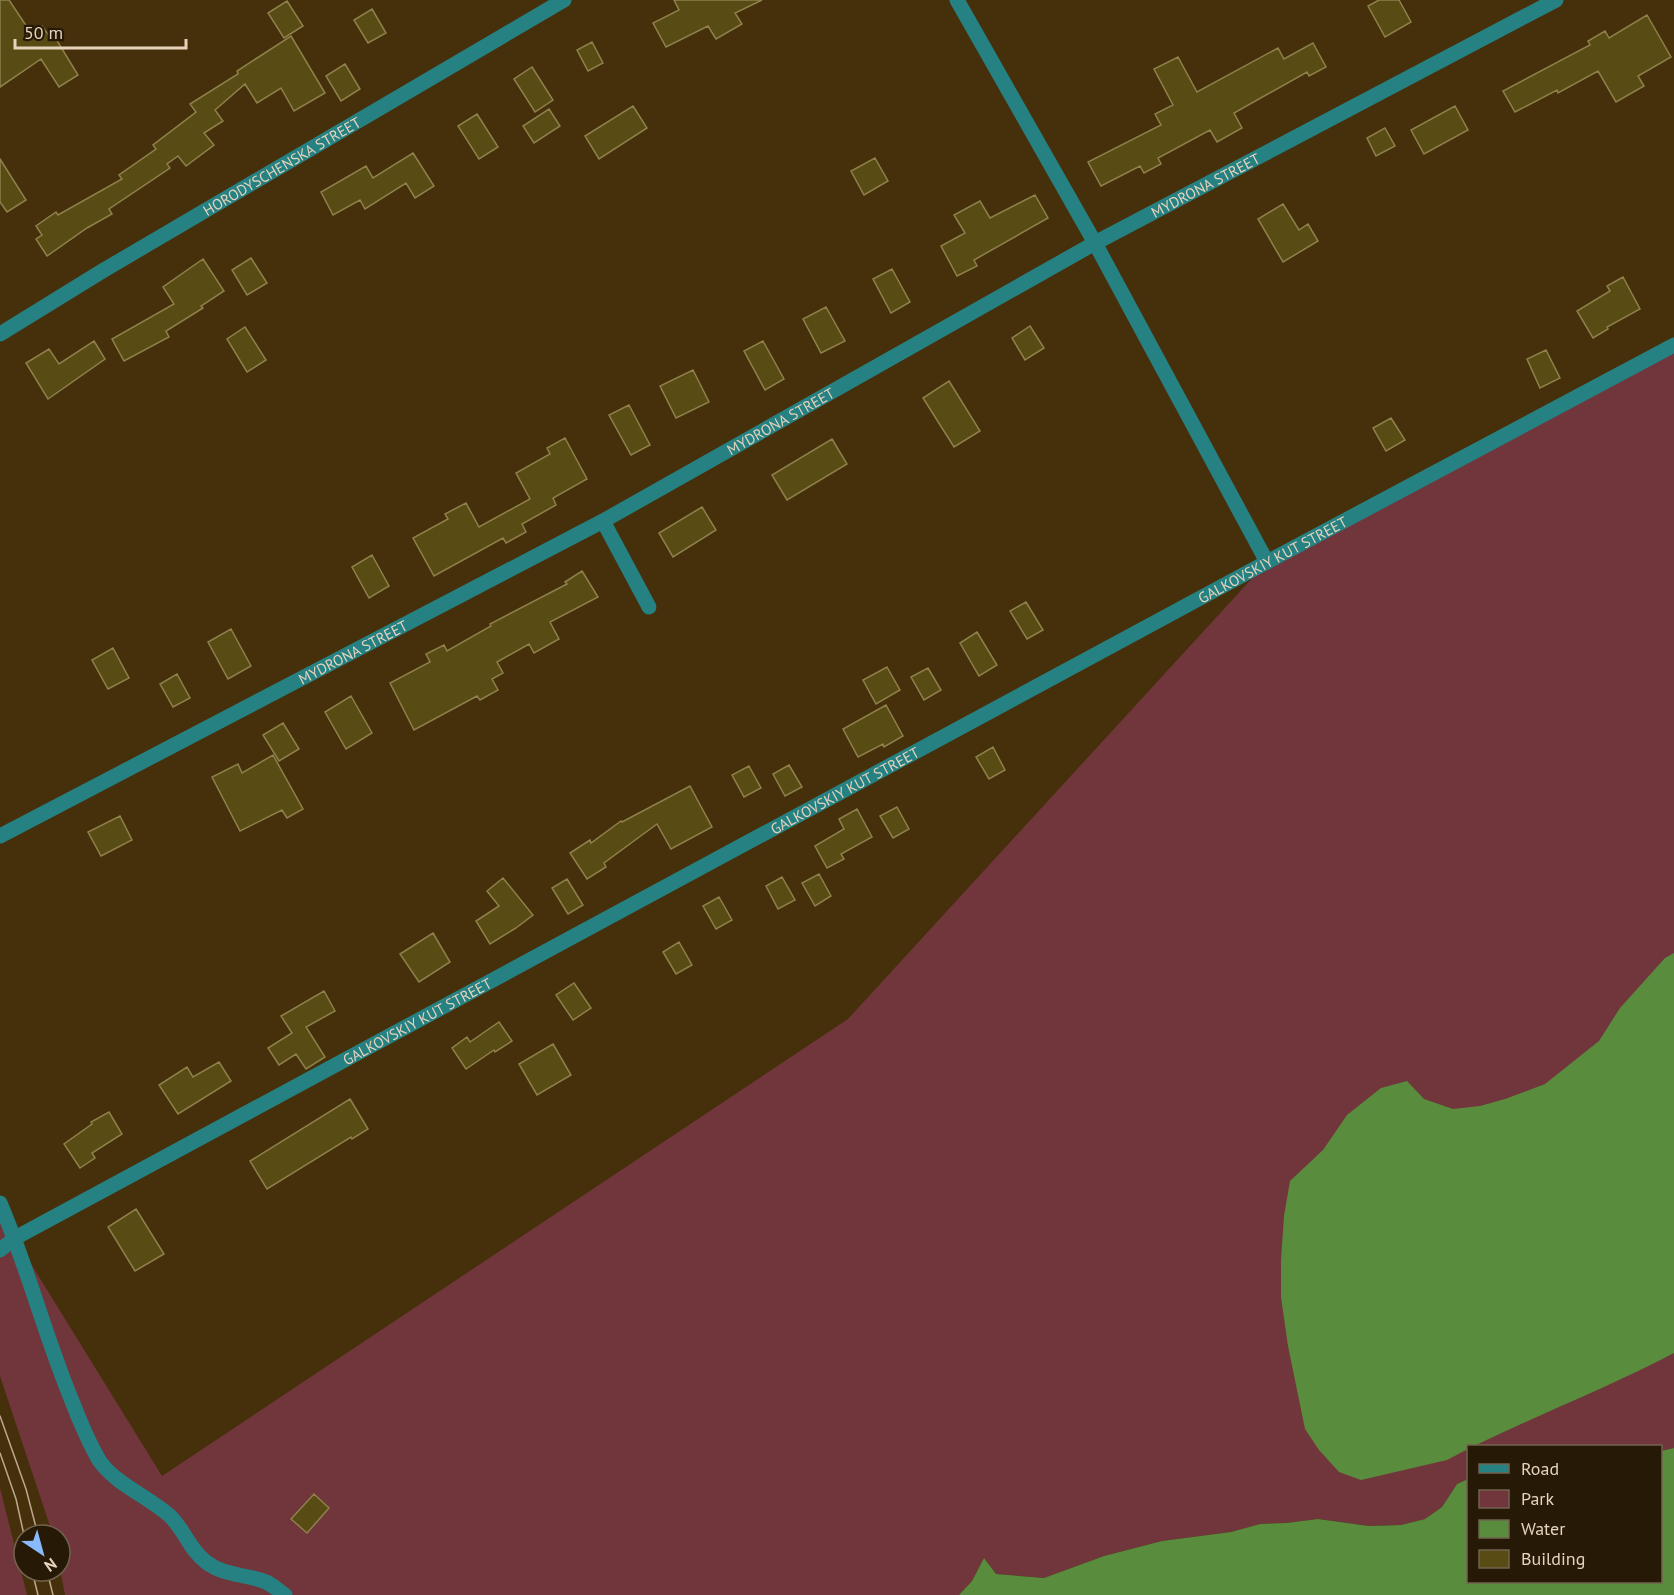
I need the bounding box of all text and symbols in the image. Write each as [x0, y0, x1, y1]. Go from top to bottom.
scale bar [15, 12, 186, 50]
text: 50 m [24, 21, 63, 44]
street label: HORODYSCHENSKA STREET [199, 112, 364, 219]
street label: MYDRONA STREET [1147, 148, 1264, 221]
street label: MYDRONA STREET [723, 383, 838, 459]
street label: GALKOVSKIY KUT STREET [1195, 511, 1351, 607]
street label: MYDRONA STREET [295, 615, 411, 688]
street label: GALKOVSKIY KUT STREET [767, 742, 923, 838]
street label: GALKOVSKIY KUT STREET [339, 973, 495, 1069]
legend [1467, 1445, 1662, 1583]
text: Road [1521, 1457, 1559, 1480]
text: Park [1521, 1487, 1554, 1510]
text: Water [1521, 1517, 1565, 1540]
north arrow [12, 1523, 72, 1583]
text: Building [1521, 1547, 1585, 1570]
text: N [41, 1554, 61, 1576]

